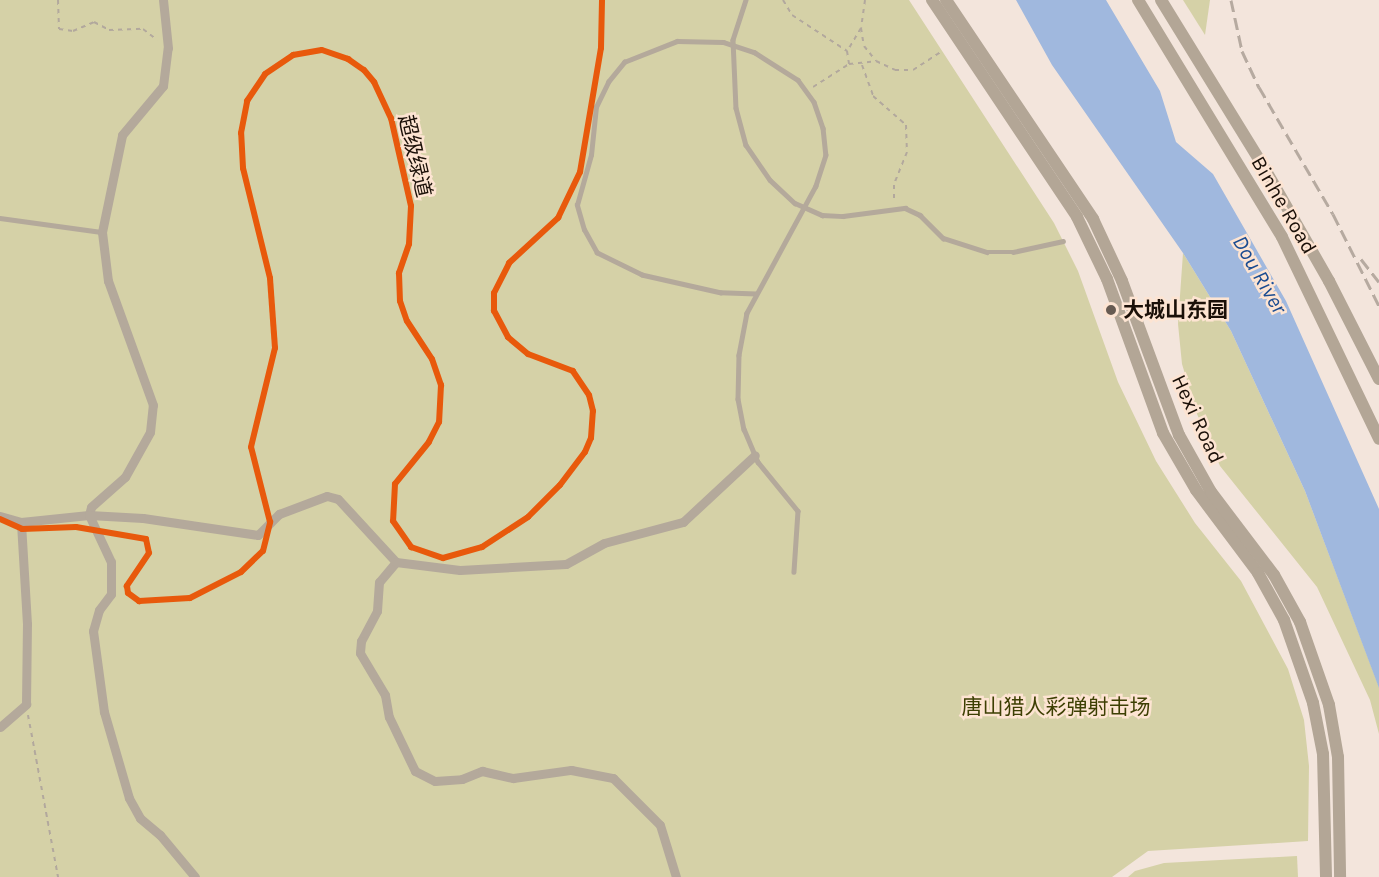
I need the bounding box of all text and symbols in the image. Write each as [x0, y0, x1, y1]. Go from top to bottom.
street label: 超级绿道 [393, 112, 437, 200]
street label: Binhe Road [1246, 152, 1322, 258]
water label: Dou River [1226, 231, 1292, 319]
place label: 大城山东园 [1123, 297, 1228, 323]
marker: 大城山东园 [1104, 303, 1118, 317]
street label: Hexi Road [1166, 371, 1230, 467]
park label: 唐山猎人彩弹射击场 [962, 694, 1150, 720]

